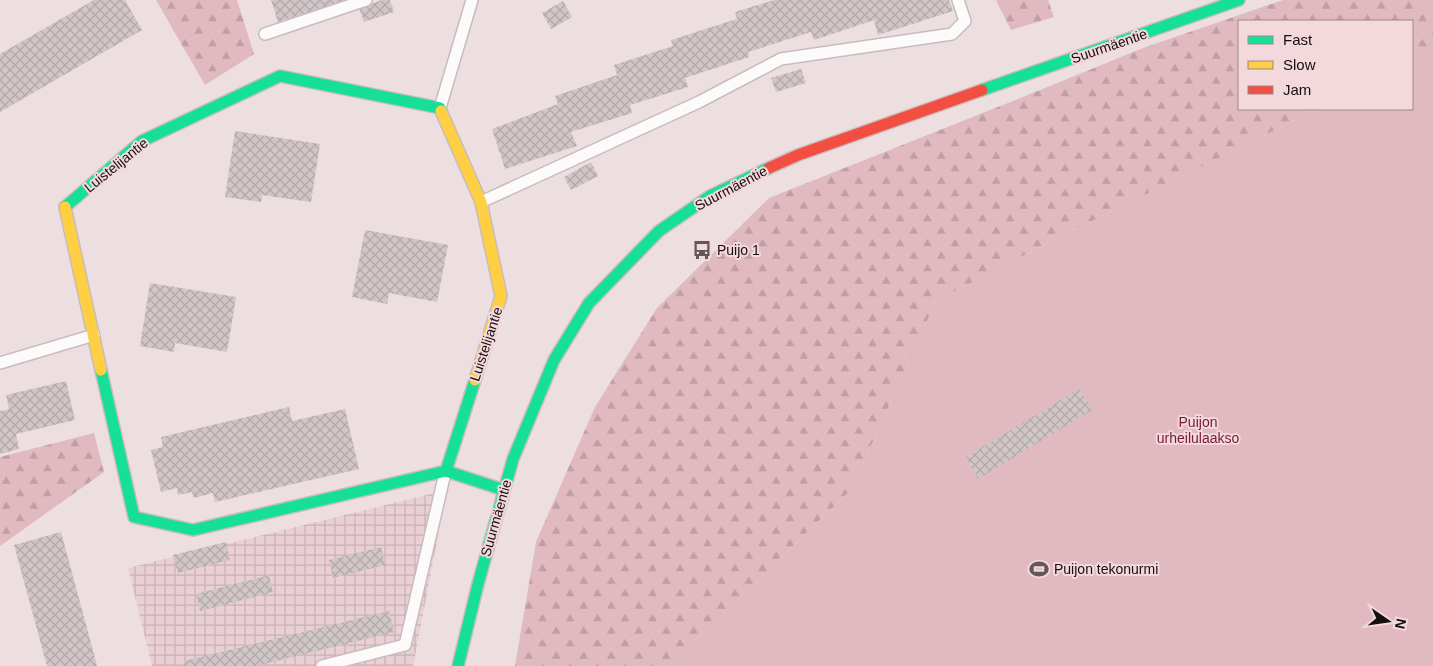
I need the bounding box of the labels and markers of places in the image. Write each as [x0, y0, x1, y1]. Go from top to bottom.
bus stop icon: Puijo 1 [691, 239, 713, 261]
place label: Puijo 1 [717, 242, 760, 258]
sports icon: Puijon tekonurmi [1028, 558, 1050, 580]
place label: Puijon tekonurmi [1054, 561, 1158, 577]

